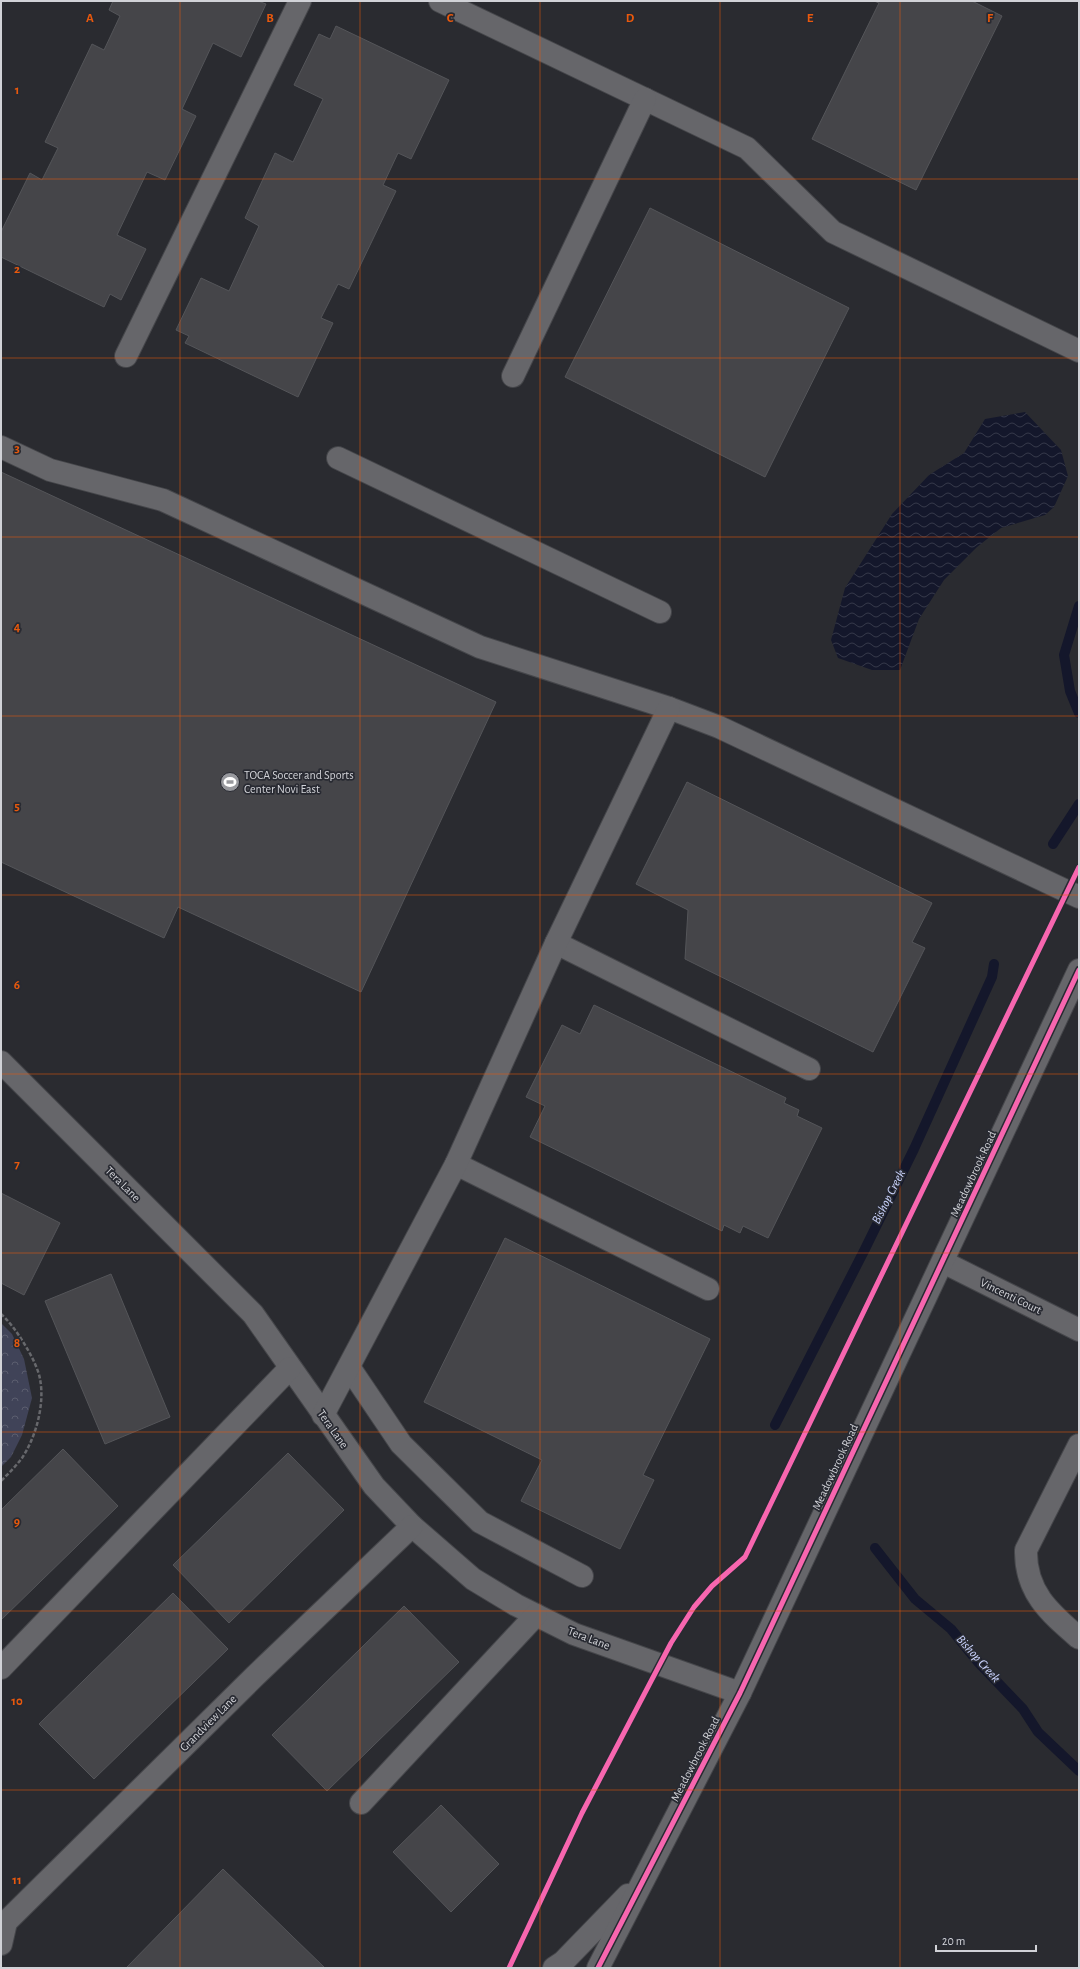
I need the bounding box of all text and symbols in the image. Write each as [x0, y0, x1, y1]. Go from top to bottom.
text: A [86, 12, 94, 25]
text: B [266, 12, 274, 25]
text: C [447, 12, 454, 25]
text: D [626, 12, 635, 25]
text: E [807, 12, 814, 25]
text: F [987, 12, 994, 25]
text: 1 [15, 84, 19, 97]
text: 2 [14, 263, 20, 276]
text: 3 [14, 442, 20, 455]
text: 4 [14, 621, 21, 634]
place label: TOCA Soccer and Sports Center Novi East [244, 769, 354, 795]
sports icon: TOCA Soccer and Sports Center Novi East [219, 771, 241, 793]
text: 5 [14, 800, 20, 813]
text: 6 [14, 979, 20, 992]
street label: Meadowbrook Road [948, 1129, 998, 1219]
text: 7 [14, 1158, 20, 1171]
street label: Tera Lane [103, 1164, 143, 1204]
water label: Bishop Creek [870, 1168, 908, 1226]
street label: Vincenti Court [978, 1276, 1044, 1316]
text: 8 [14, 1337, 20, 1350]
street label: Tera Lane [315, 1408, 351, 1450]
street label: Meadowbrook Road [810, 1422, 860, 1512]
text: 9 [14, 1516, 20, 1529]
street label: Tera Lane [566, 1625, 612, 1651]
water label: Bishop Creek [953, 1633, 1003, 1685]
street label: Grandview Lane [178, 1693, 238, 1753]
text: 10 [11, 1695, 23, 1708]
street label: Meadowbrook Road [668, 1715, 722, 1803]
text: 11 [12, 1874, 22, 1887]
scale bar [936, 1927, 1036, 1953]
text: 20 m [942, 1935, 965, 1947]

